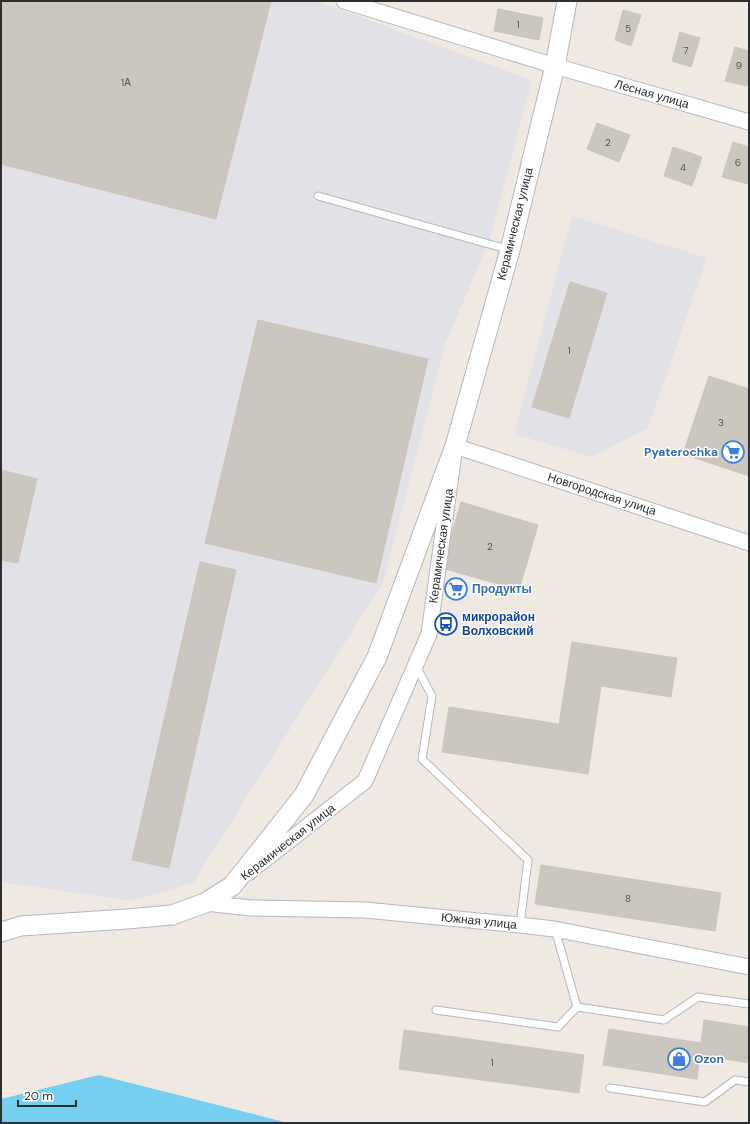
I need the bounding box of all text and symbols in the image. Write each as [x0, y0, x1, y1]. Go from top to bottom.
house number: 1 [516, 18, 520, 31]
house number: 5 [625, 22, 631, 35]
house number: 7 [683, 44, 689, 57]
house number: 9 [736, 59, 742, 72]
house number: 1А [121, 76, 131, 89]
street label: Лесная улица [613, 76, 691, 112]
house number: 2 [605, 136, 611, 149]
house number: 6 [735, 156, 741, 169]
house number: 4 [680, 161, 686, 174]
street label: Керамическая улица [493, 166, 537, 282]
house number: 1 [567, 344, 571, 357]
house number: 3 [718, 416, 724, 429]
supermarket icon: Pyaterochka [720, 439, 746, 465]
place label: Pyaterochka [644, 444, 718, 460]
street label: Новгородская улица [546, 469, 659, 519]
street label: Керамическая улица [425, 487, 457, 604]
house number: 2 [487, 540, 493, 553]
supermarket icon: Продукты [443, 576, 469, 602]
place label: Продукты [472, 581, 532, 597]
place label: микрорайон Волховский [462, 609, 535, 639]
bus stop icon: микрорайон Волховский [433, 611, 459, 637]
street label: Керамическая улица [237, 800, 339, 884]
house number: 8 [625, 892, 631, 905]
street label: Южная улица [440, 909, 518, 933]
shop icon: Ozon [666, 1046, 692, 1072]
place label: Ozon [694, 1051, 724, 1067]
house number: 1 [490, 1056, 494, 1069]
scale bar [18, 1082, 76, 1108]
text: 20 m [24, 1088, 53, 1104]

